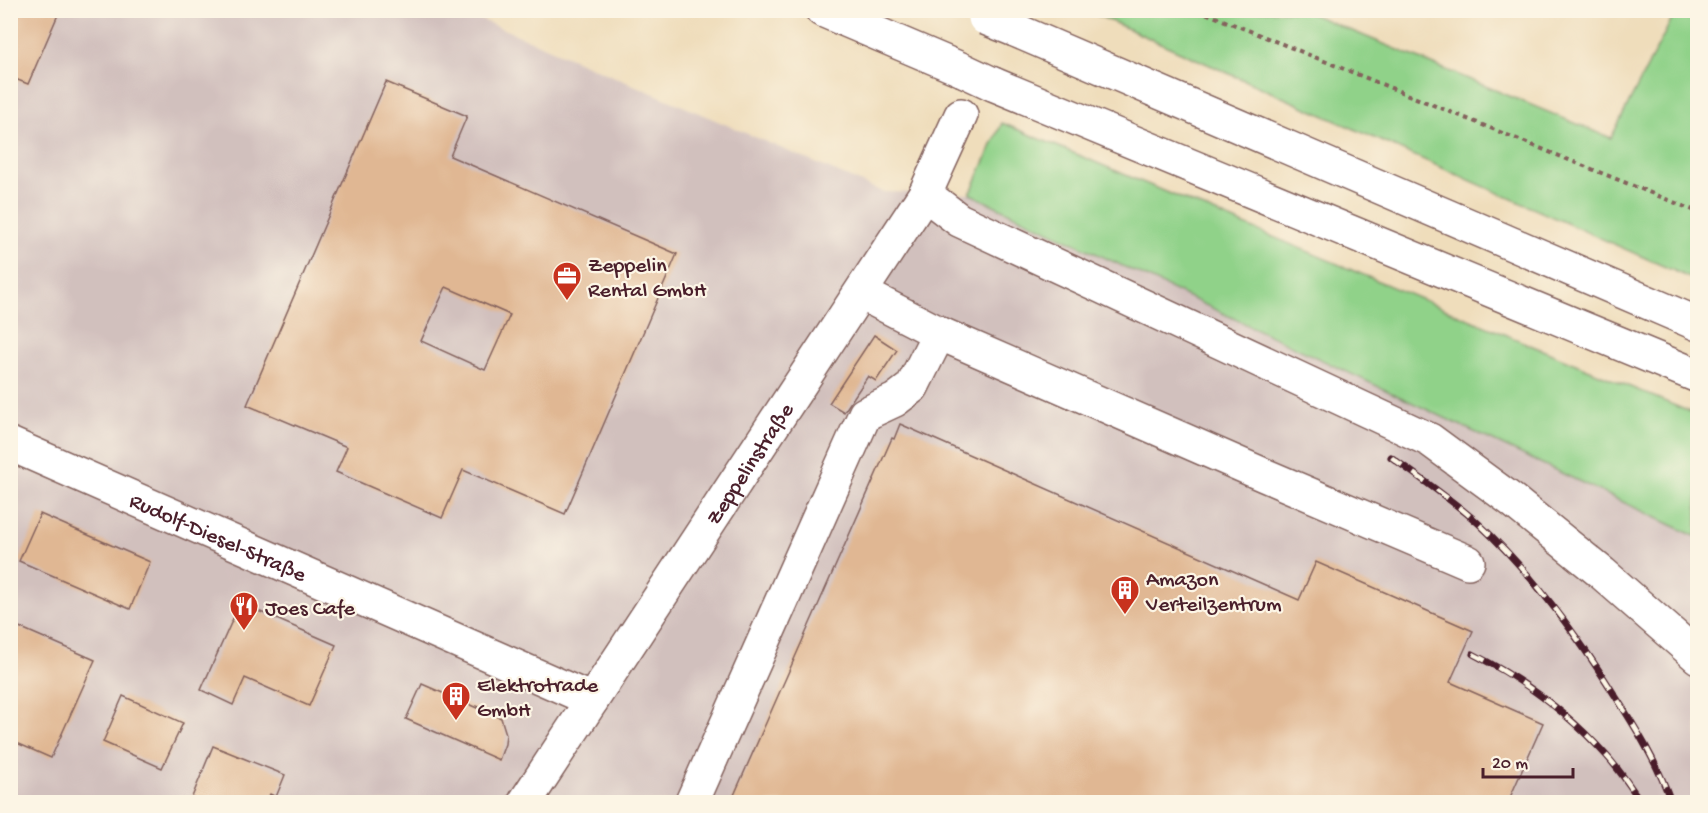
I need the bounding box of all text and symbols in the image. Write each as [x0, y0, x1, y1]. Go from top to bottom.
place label: Zeppelin Rental GmbH [588, 254, 707, 305]
office icon: Zeppelin Rental GmbH [551, 260, 583, 302]
street label: Zeppelinstraße [702, 399, 801, 531]
street label: Rudolf-Diesel-Straße [125, 489, 310, 590]
place label: Amazon Verteilzentrum [1145, 568, 1282, 619]
building icon: Amazon Verteilzentrum [1109, 574, 1141, 616]
restaurant icon: Joes Cafe [228, 590, 260, 632]
place label: Joes Cafe [265, 597, 356, 623]
place label: Elektrotrade GmbH [477, 674, 599, 725]
building icon: Elektrotrade GmbH [440, 680, 472, 722]
scale bar [1483, 741, 1573, 779]
text: 20 m [1492, 754, 1528, 775]

